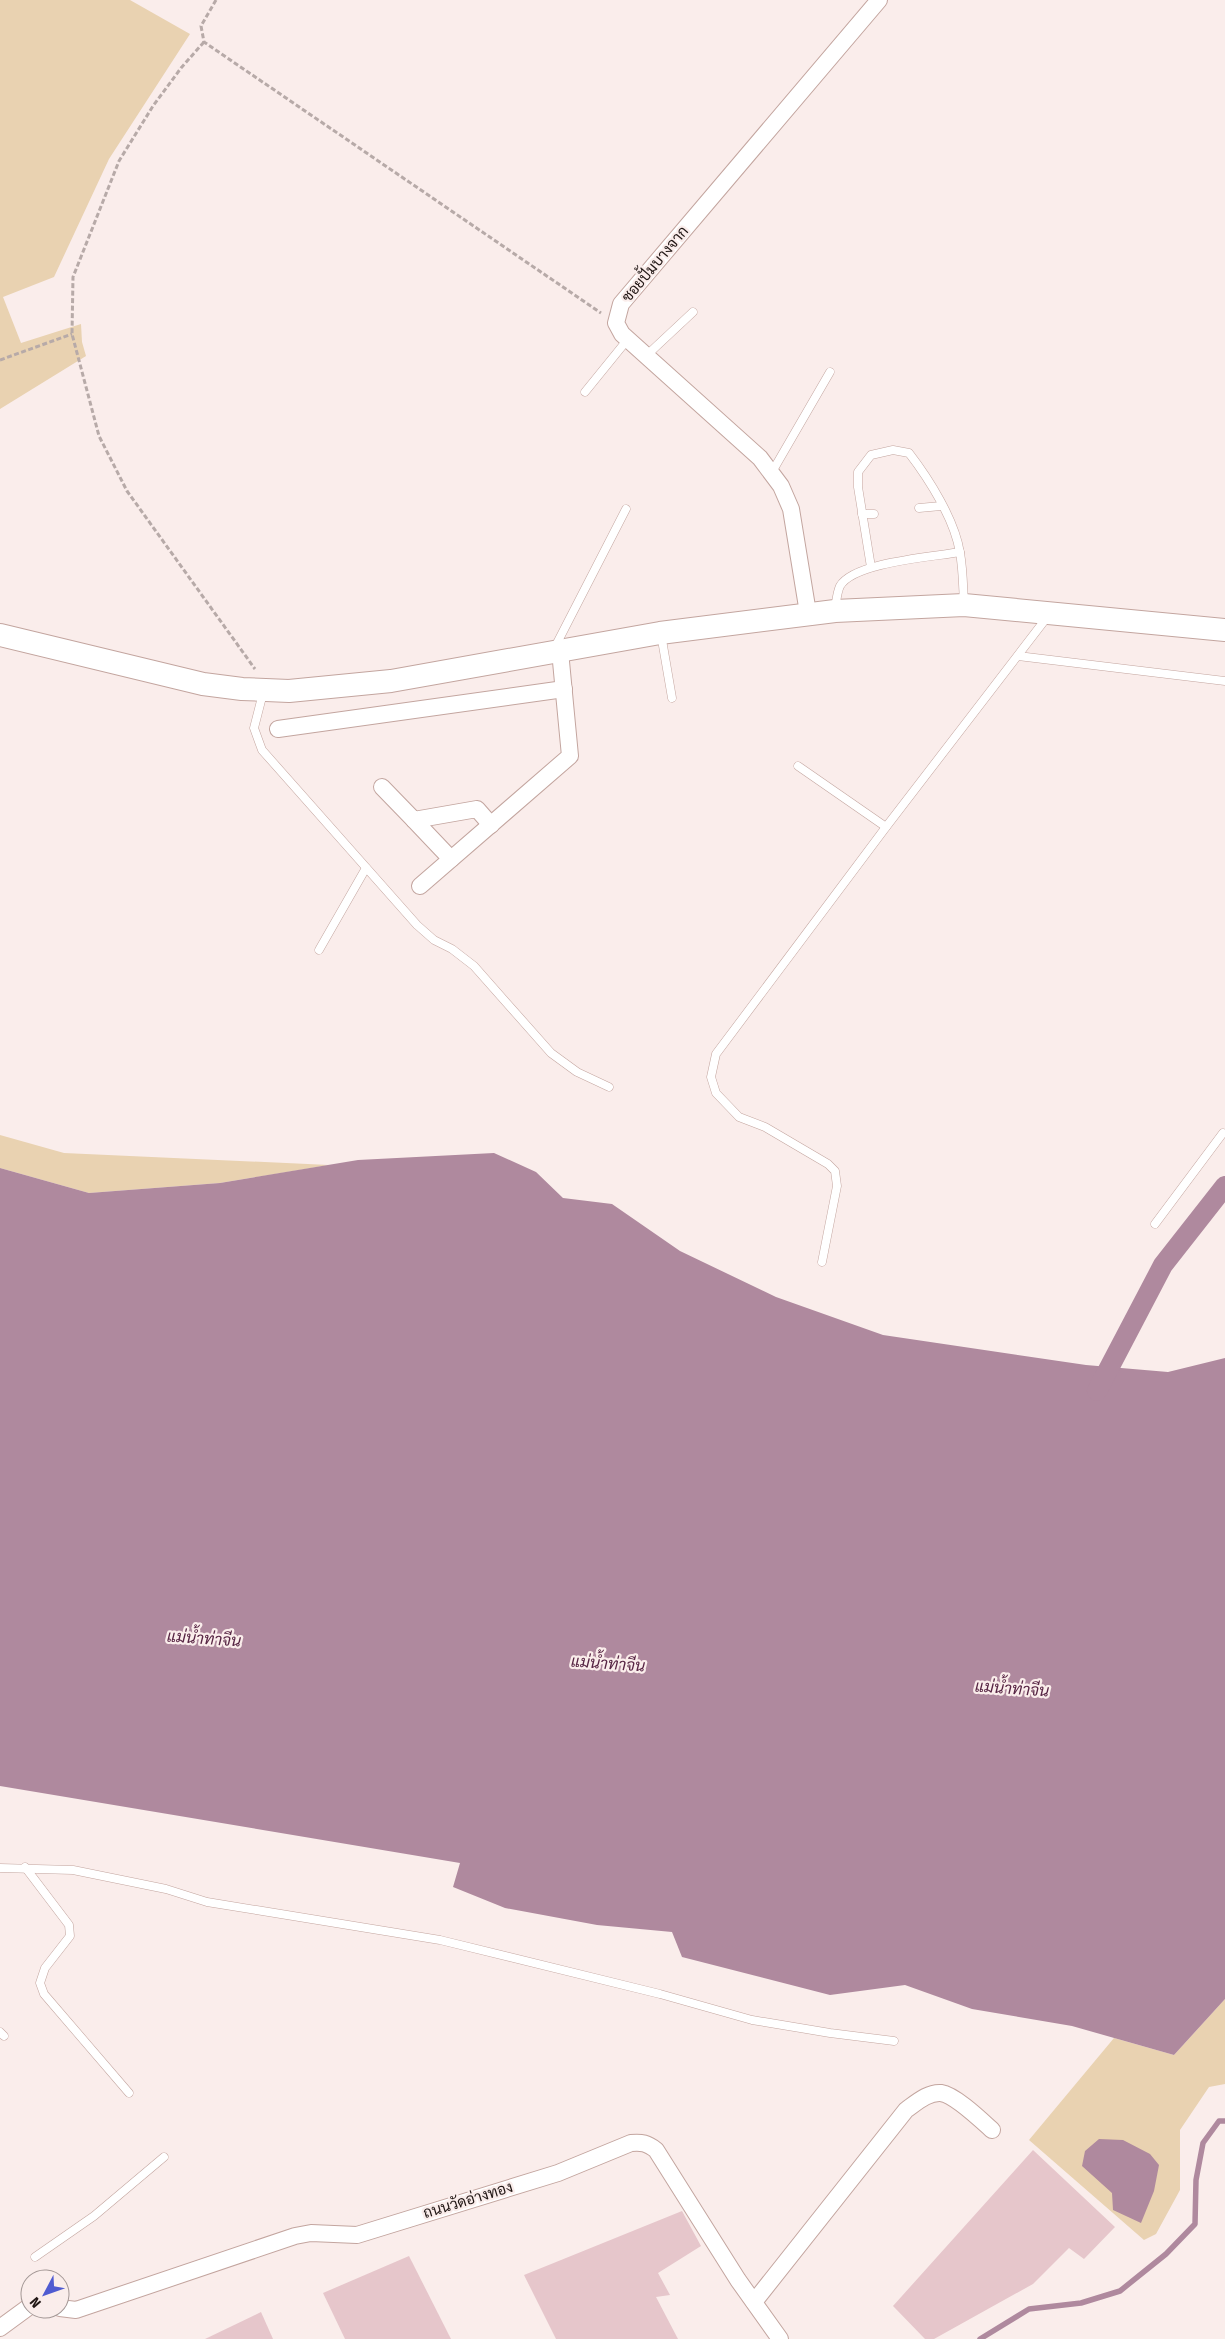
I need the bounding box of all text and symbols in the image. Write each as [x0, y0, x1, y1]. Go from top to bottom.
street label: ซอยปั้มบางจาก [614, 219, 692, 306]
water label: แม่น้ำท่าจีน [166, 1621, 242, 1651]
water label: แม่น้ำท่าจีน [570, 1646, 646, 1676]
water label: แม่น้ำท่าจีน [974, 1671, 1050, 1701]
street label: ถนนวัดอ่างทอง [421, 2177, 515, 2222]
north arrow [20, 2269, 70, 2319]
text: N [26, 2293, 45, 2311]

